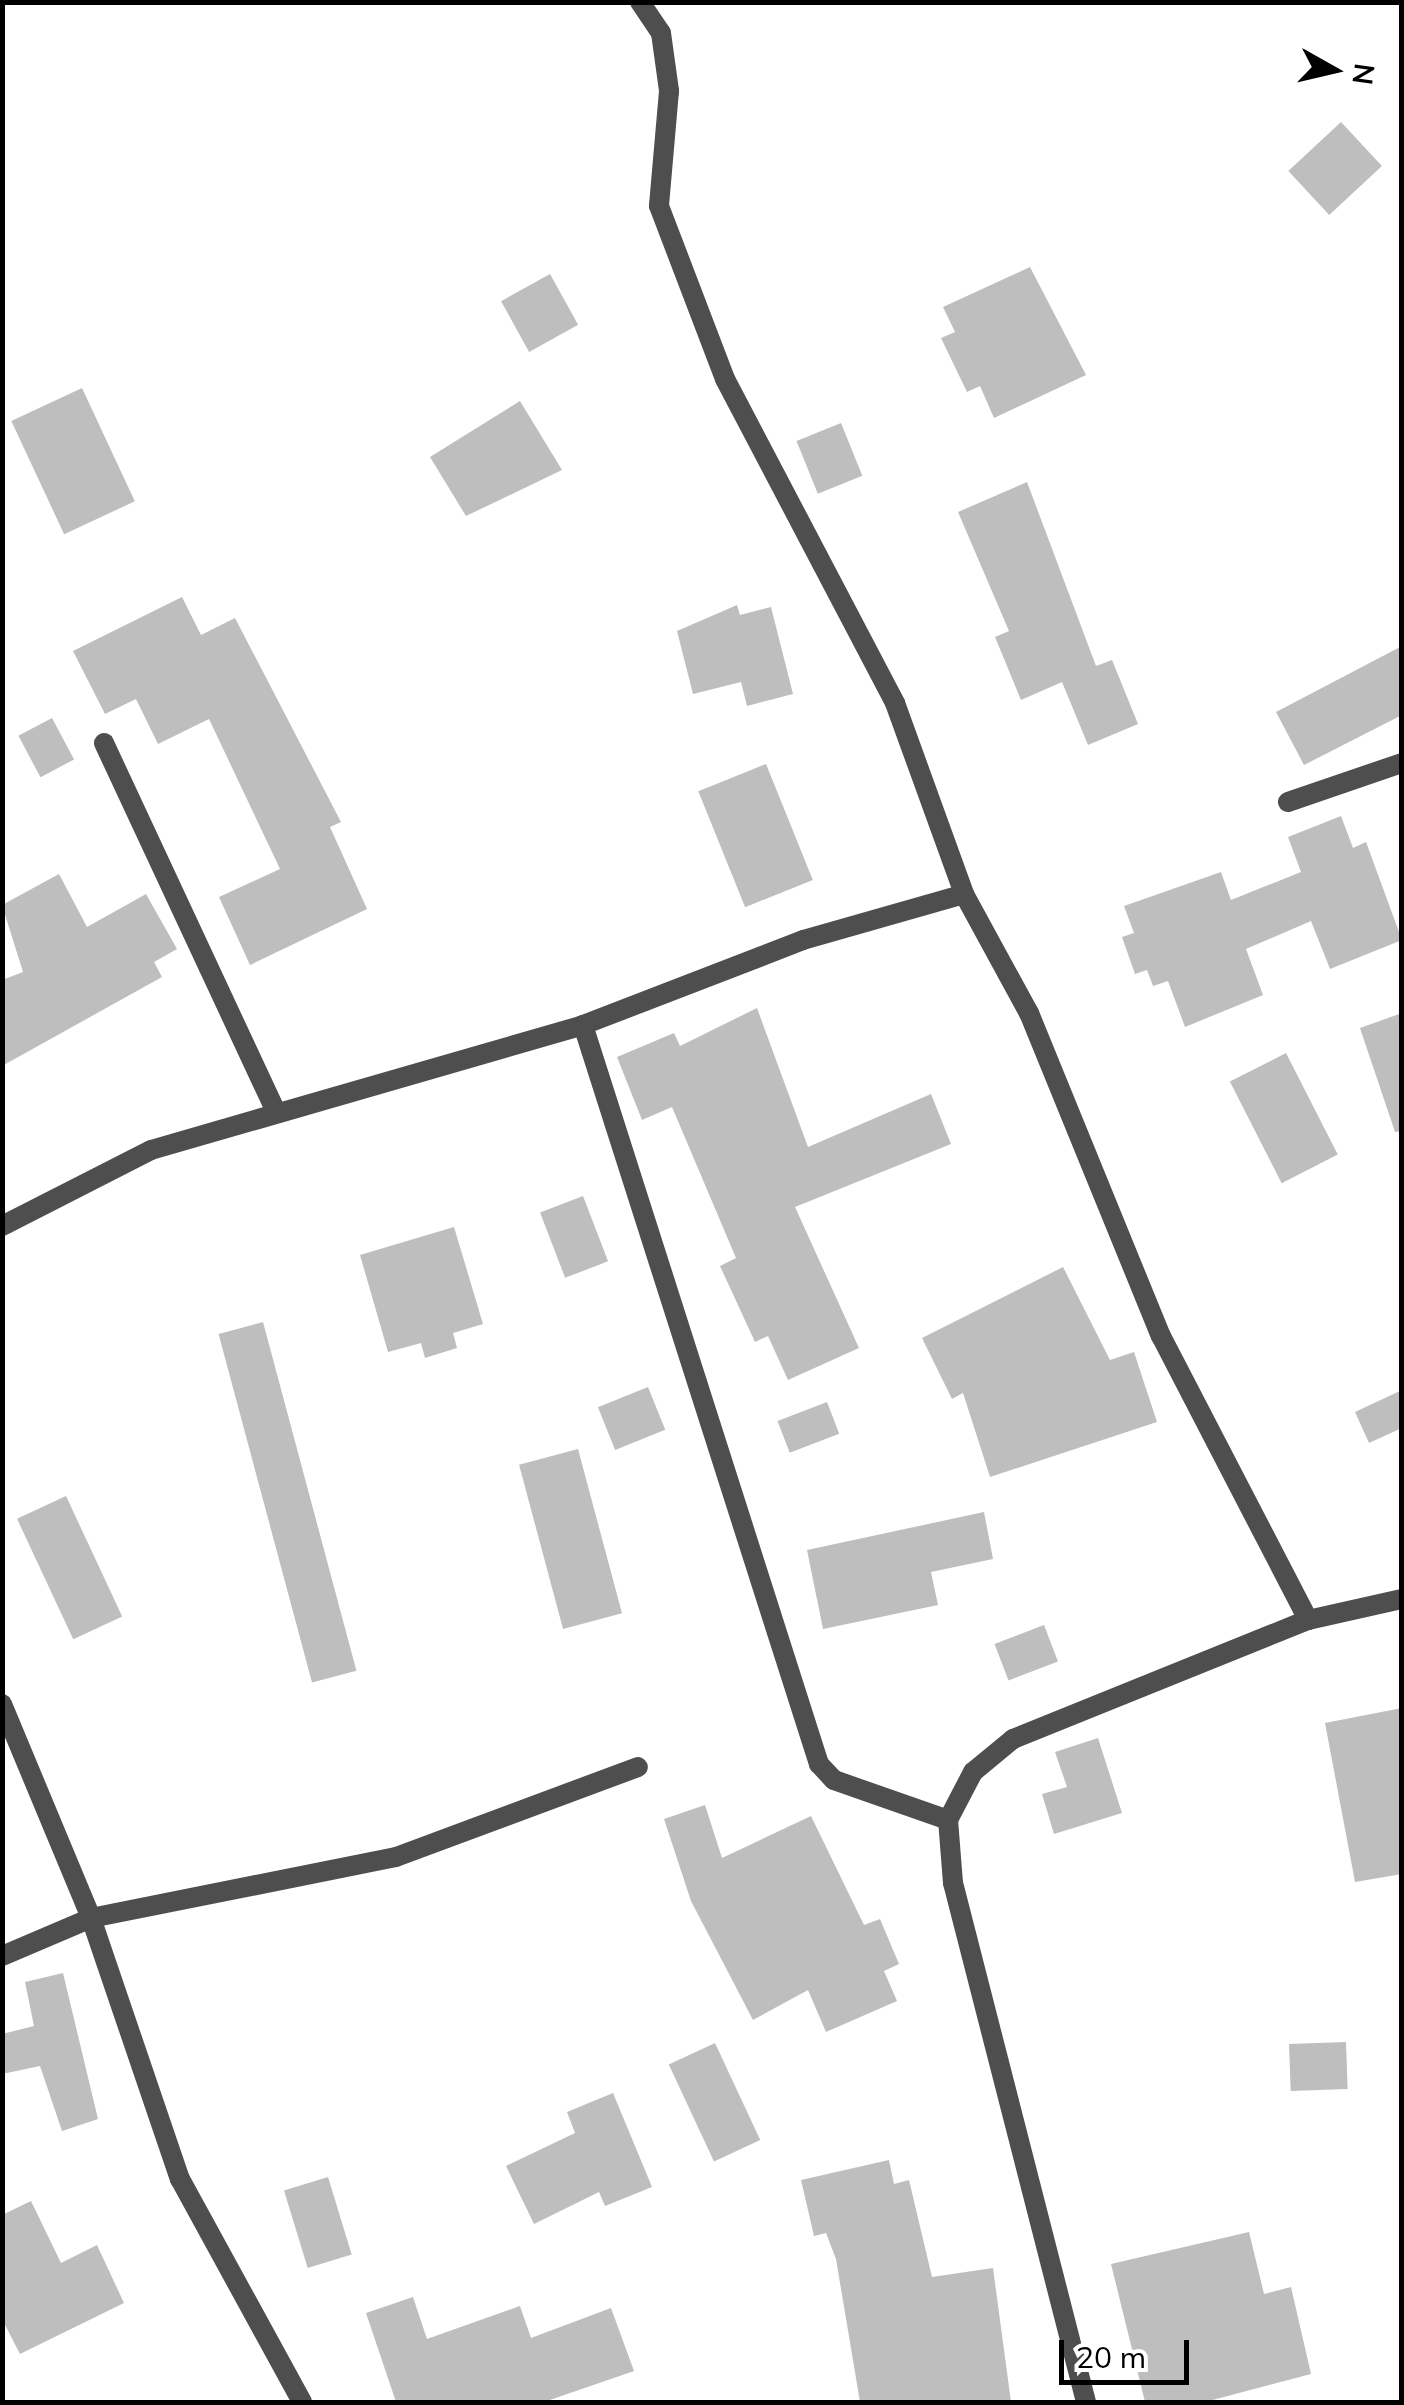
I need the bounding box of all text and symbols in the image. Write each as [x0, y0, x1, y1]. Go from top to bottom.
north arrow [1284, 20, 1384, 120]
text: N [1345, 61, 1383, 87]
scale bar [1064, 2320, 1194, 2382]
text: 20 m [1076, 2338, 1146, 2376]

